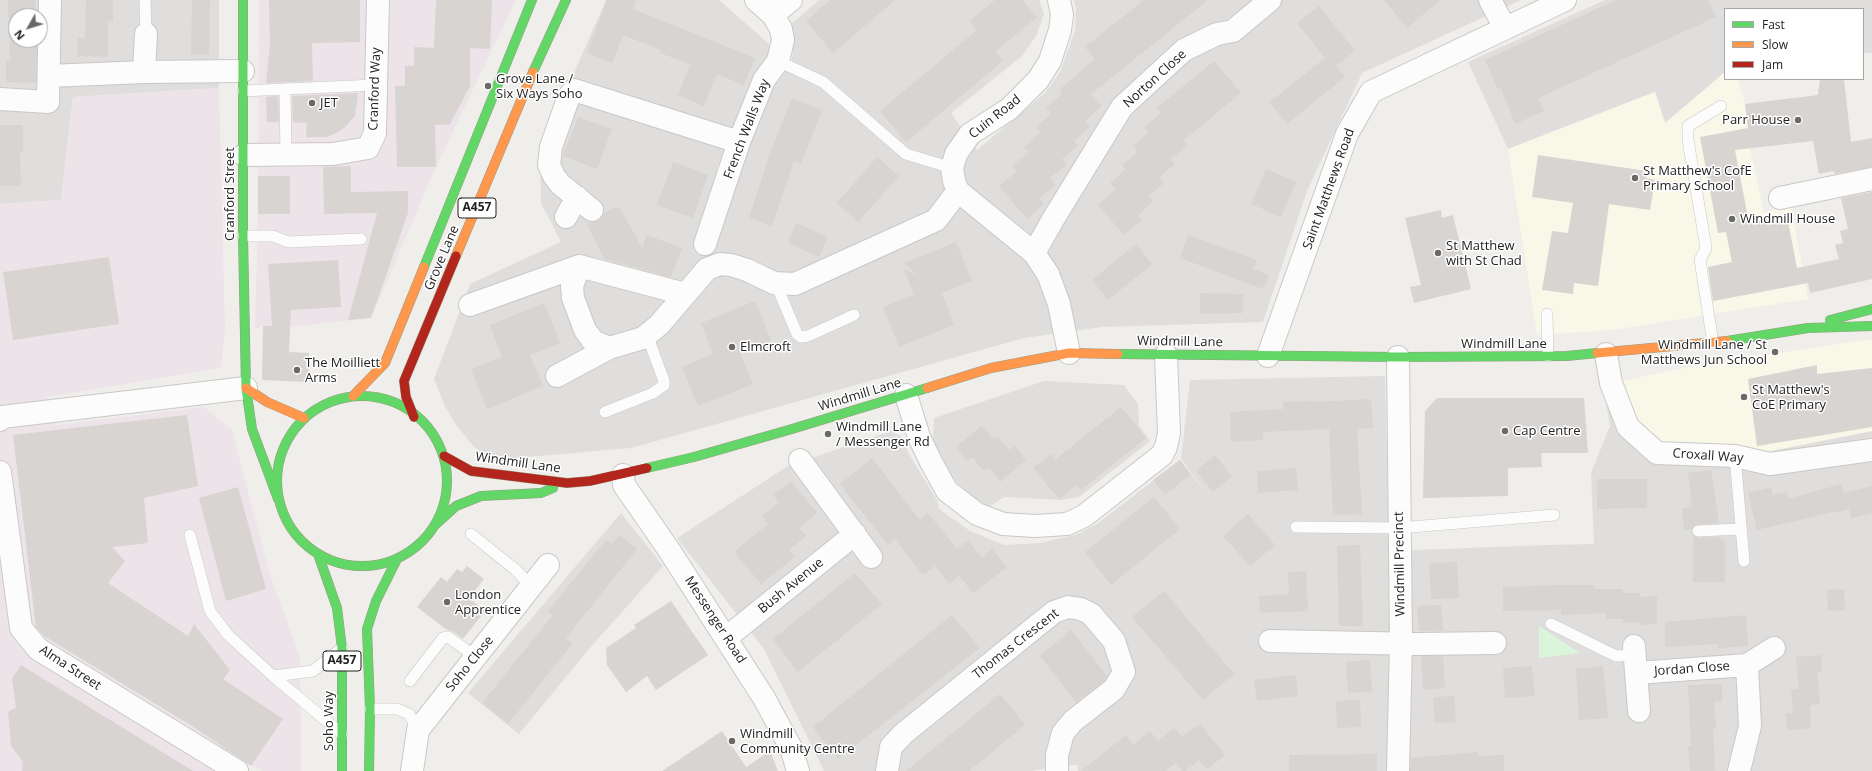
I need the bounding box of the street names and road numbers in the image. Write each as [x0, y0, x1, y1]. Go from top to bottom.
street label: Cranford Way [366, 47, 384, 131]
street label: Norton Close [1120, 47, 1190, 111]
street label: French Walls Way [721, 77, 773, 181]
street label: Cuin Road [966, 92, 1024, 142]
street label: Saint Matthews Road [1300, 126, 1358, 252]
street label: Cranford Street [222, 147, 238, 241]
road number: A457 [458, 198, 496, 218]
street label: Grove Lane [421, 223, 463, 293]
street label: Windmill Lane [1137, 333, 1223, 351]
street label: Windmill Lane [1461, 336, 1547, 352]
street label: Windmill Lane [817, 375, 903, 415]
street label: Croxall Way [1672, 446, 1744, 466]
street label: Windmill Lane [474, 449, 562, 477]
street label: Windmill Precinct [1391, 511, 1409, 617]
street label: Bush Avenue [755, 555, 827, 617]
street label: Messenger Road [681, 574, 749, 666]
street label: Thomas Crescent [970, 606, 1062, 682]
street label: Soho Close [443, 633, 497, 695]
street label: Alma Street [36, 642, 104, 694]
road number: A457 [323, 651, 361, 671]
street label: Jordan Close [1654, 659, 1730, 679]
street label: Soho Way [321, 691, 337, 751]

